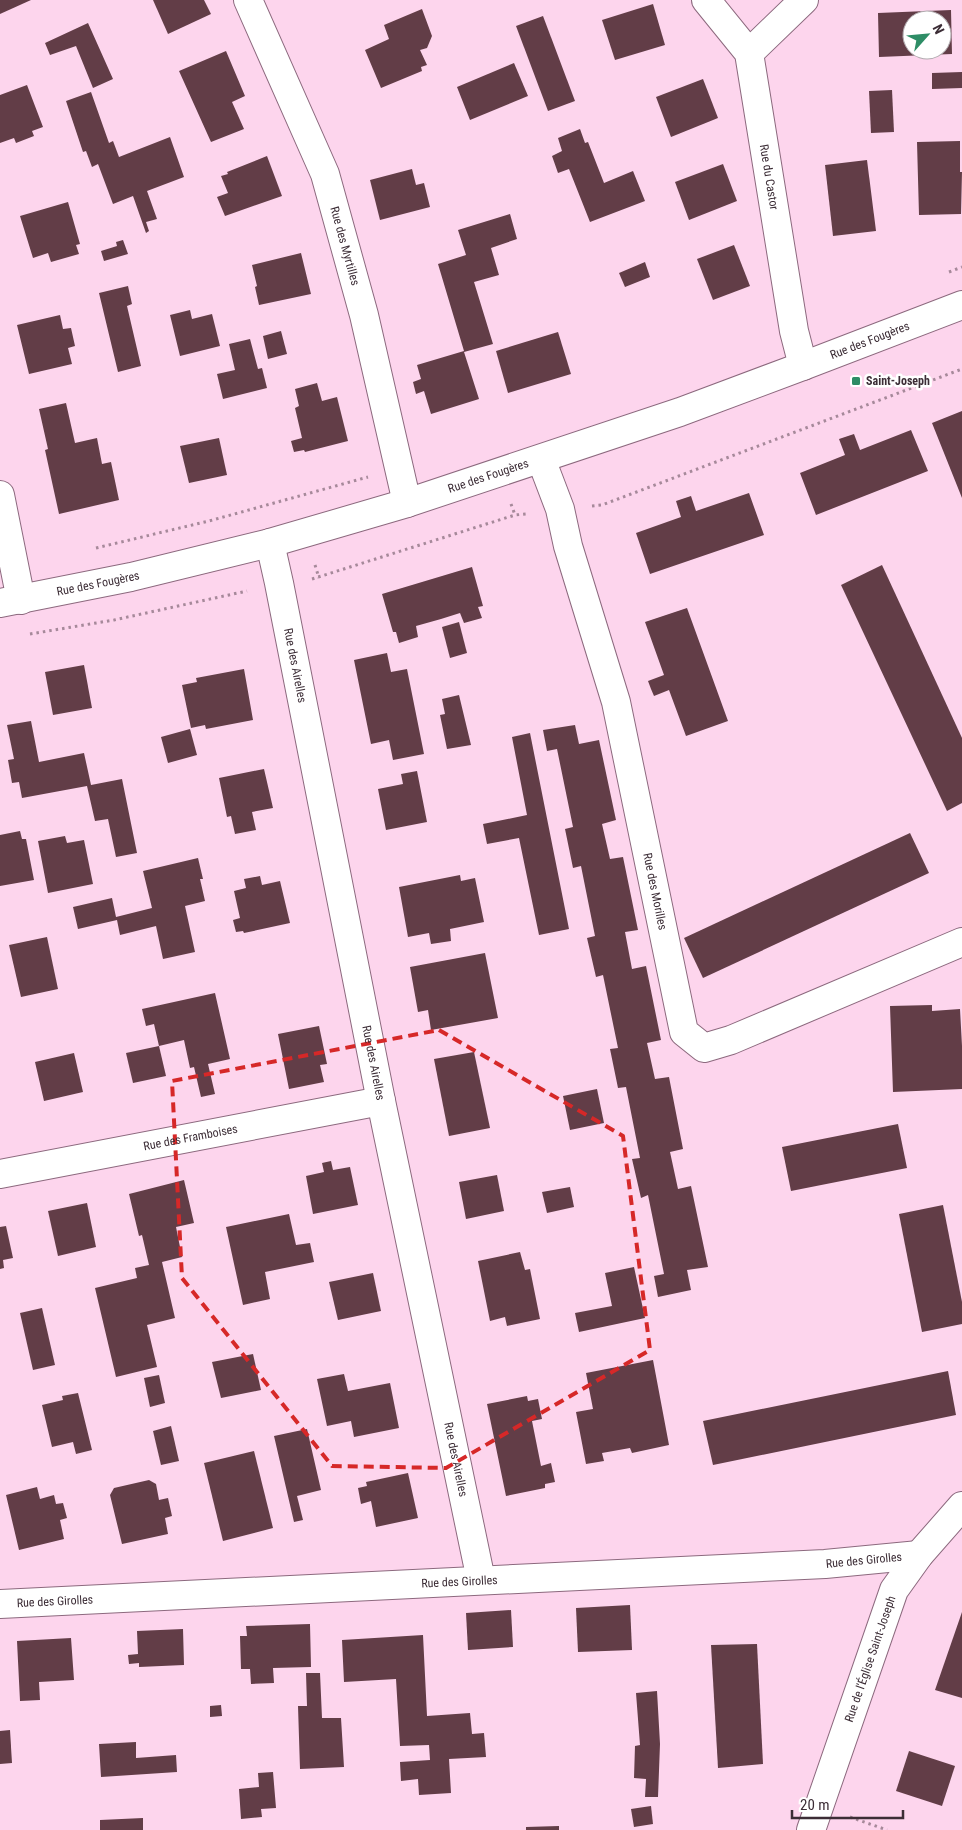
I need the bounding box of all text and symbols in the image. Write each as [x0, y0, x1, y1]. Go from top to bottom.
north arrow [902, 10, 952, 60]
text: N [930, 22, 948, 37]
street label: Rue du Castor [757, 143, 781, 211]
street label: Rue des Myrtilles [327, 205, 363, 287]
street label: Rue des Fougères [828, 319, 912, 362]
place label: Saint-Joseph [866, 374, 930, 388]
marker: Saint-Joseph [850, 375, 862, 387]
street label: Rue des Fougères [446, 456, 530, 496]
street label: Rue des Fougères [55, 568, 141, 599]
street label: Rue des Airelles [281, 627, 309, 704]
street label: Rue des Morilles [640, 852, 670, 931]
street label: Rue des Airelles [359, 1024, 388, 1101]
street label: Rue des Framboises [142, 1122, 239, 1153]
street label: Rue des Airelles [441, 1421, 470, 1498]
street label: Rue des Girolles [825, 1550, 903, 1571]
street label: Rue des Girolles [421, 1573, 498, 1591]
street label: Rue des Girolles [16, 1592, 93, 1610]
street label: Rue de l'Église Saint-Joseph [842, 1594, 899, 1724]
scale bar [792, 1788, 903, 1820]
text: 20 m [800, 1796, 830, 1814]

